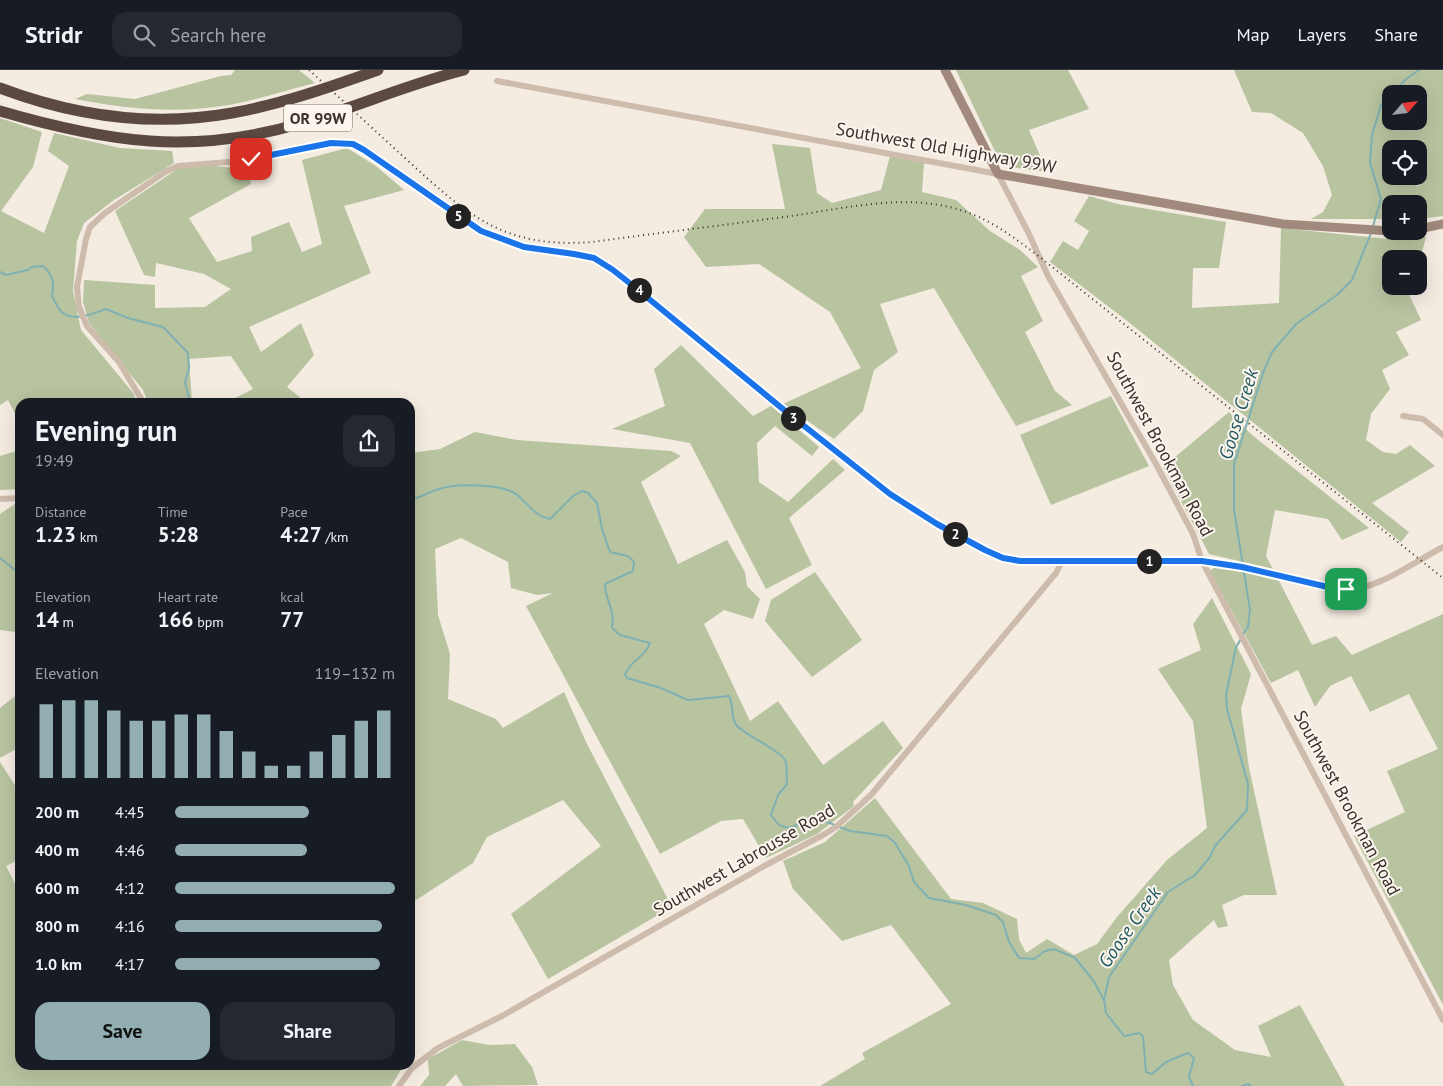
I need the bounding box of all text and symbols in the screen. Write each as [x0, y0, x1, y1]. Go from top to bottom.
search box [112, 12, 462, 57]
text: Stridr [25, 19, 82, 50]
icon: search [130, 21, 158, 49]
text: Search here [170, 23, 266, 47]
text: Map [1237, 23, 1269, 46]
text: Layers [1297, 23, 1346, 46]
text: Share [1374, 23, 1418, 46]
north arrow [1382, 85, 1428, 130]
map controls [1382, 85, 1427, 295]
road number: OR 99W [284, 104, 352, 132]
street label: Southwest Old Highway 99W [834, 117, 1058, 178]
pin [230, 138, 272, 180]
button: locate [1382, 140, 1427, 185]
icon: check [237, 145, 265, 173]
button: + [1382, 195, 1427, 240]
pin: 5 [446, 204, 470, 228]
text: 5 [455, 207, 462, 225]
button: − [1382, 250, 1427, 295]
pin: 4 [626, 278, 652, 302]
text: 4 [636, 281, 643, 299]
street label: Southwest Brookman Road [1102, 347, 1219, 540]
water label: Goose Creek [1213, 364, 1264, 462]
pin: 3 [780, 406, 806, 430]
text: 3 [790, 409, 797, 427]
text: Evening run [35, 412, 177, 449]
button: share [343, 415, 395, 467]
text: 19:49 [35, 450, 73, 470]
text: Distance [35, 503, 86, 521]
text: Time [158, 503, 188, 521]
text: Pace [280, 503, 308, 521]
text: 1.23 [35, 521, 76, 548]
text: 5:28 [158, 521, 199, 548]
text: 4:27 [280, 521, 322, 548]
pin: 2 [942, 522, 968, 546]
text: 2 [952, 525, 959, 543]
text: km [76, 528, 98, 546]
text: /km [322, 528, 348, 546]
pin: 1 [1136, 548, 1162, 574]
text: 1 [1146, 552, 1153, 570]
pin [1325, 568, 1367, 610]
icon: arrive [1332, 575, 1360, 603]
text: Elevation [35, 588, 91, 606]
text: Heart rate [158, 588, 218, 606]
text: kcal [280, 588, 304, 606]
text: 14 [35, 606, 59, 633]
text: 166 [158, 606, 193, 633]
text: 77 [280, 606, 304, 633]
text: m [59, 613, 74, 631]
text: bpm [193, 613, 224, 631]
text: Elevation [35, 663, 99, 683]
text: 119–132 m [315, 663, 395, 683]
street label: Southwest Brookman Road [1289, 706, 1406, 899]
street label: Southwest Labrousse Road [649, 798, 839, 921]
text: 200 m [35, 802, 79, 822]
text: 4:45 [115, 802, 145, 822]
text: 400 m [35, 840, 79, 860]
text: 4:46 [115, 840, 145, 860]
text: 600 m [35, 878, 79, 898]
text: 4:12 [115, 878, 145, 898]
water label: Goose Creek [1092, 881, 1166, 972]
text: 800 m [35, 916, 79, 936]
text: 4:16 [115, 916, 145, 936]
text: 1.0 km [35, 954, 82, 974]
text: 4:17 [115, 954, 145, 974]
button: Save [35, 1002, 210, 1060]
button: Share [220, 1002, 395, 1060]

